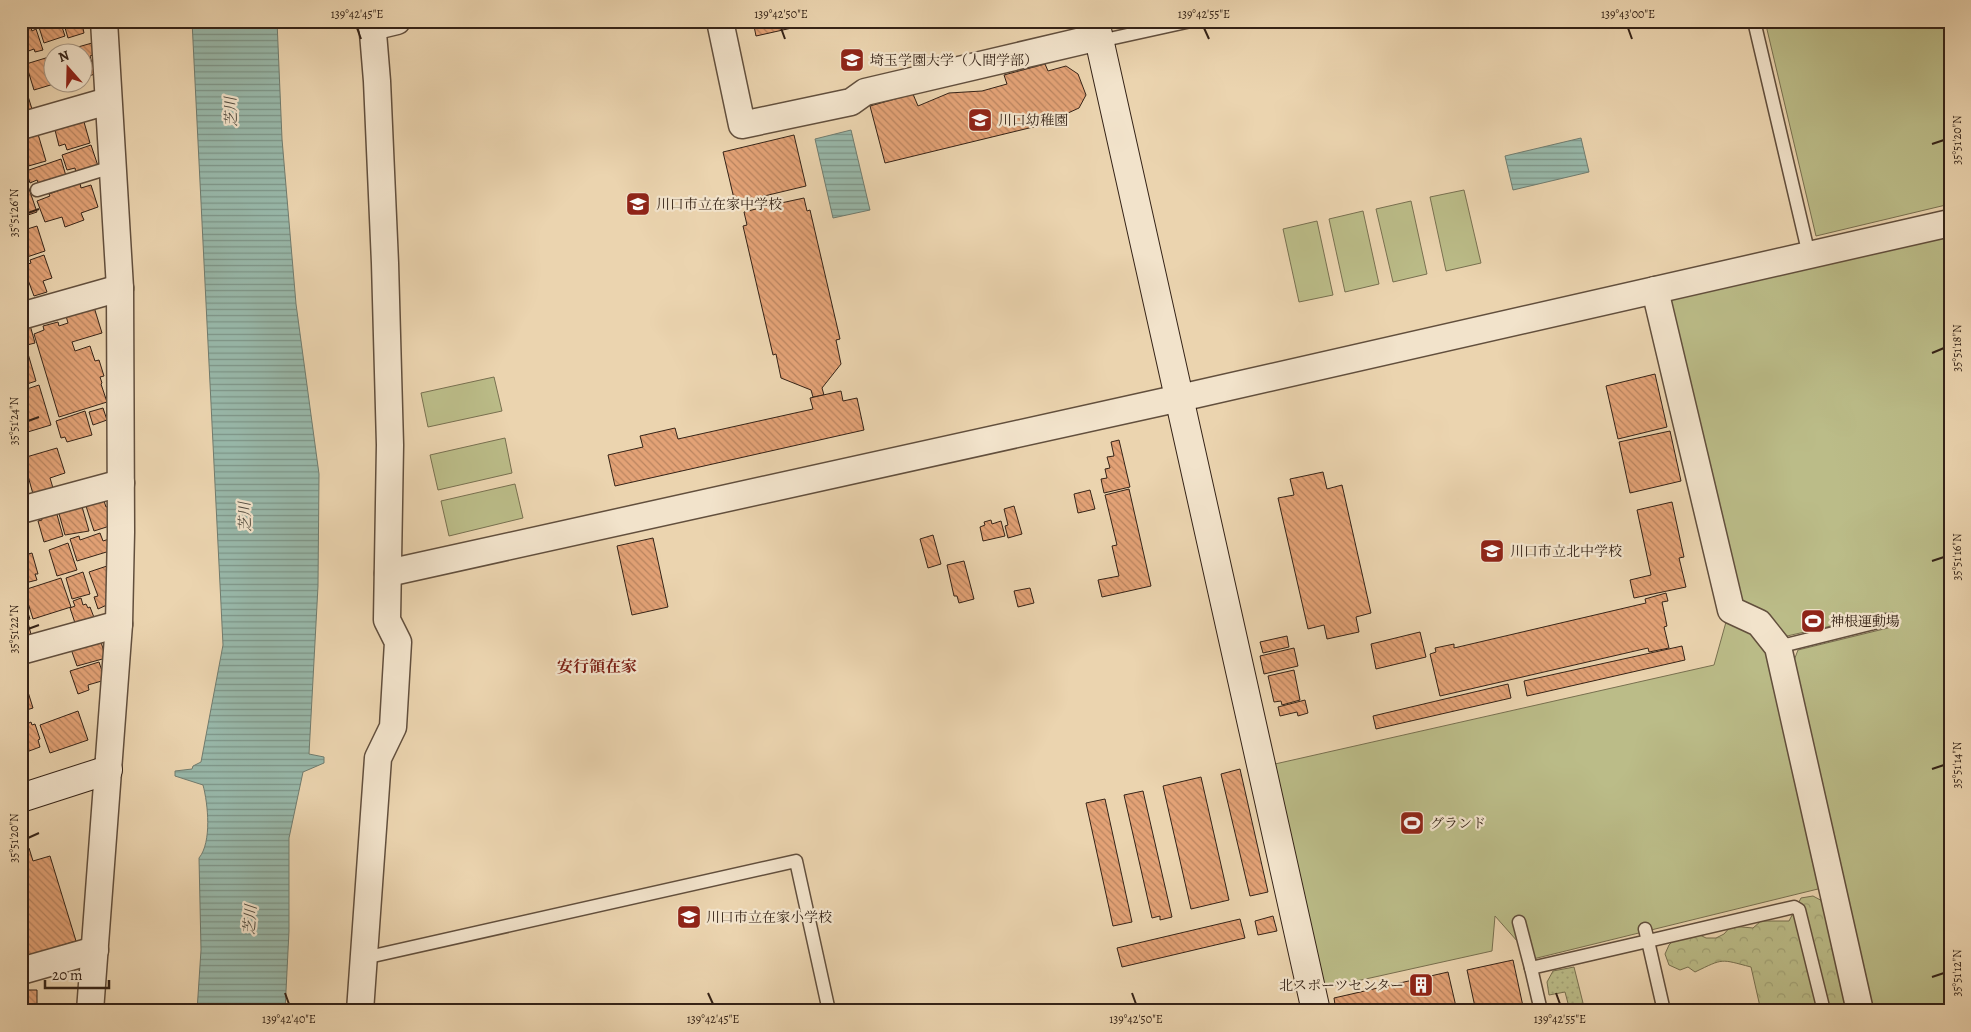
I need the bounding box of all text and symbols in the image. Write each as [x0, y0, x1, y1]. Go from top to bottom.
text: 139°42'45"E [331, 6, 383, 22]
text: 139°42'50"E [754, 6, 808, 22]
text: 139°42'55"E [1178, 6, 1230, 22]
text: 139°43'00"E [1601, 6, 1655, 22]
north arrow [42, 42, 92, 92]
text: N [56, 46, 72, 67]
school or university icon: 埼玉学園大学（人間学部） [839, 47, 865, 73]
place label: 埼玉学園大学（人間学部） [870, 51, 1038, 70]
water label: 芝川 [220, 95, 242, 127]
school or university icon: 川口幼稚園 [967, 107, 993, 133]
place label: 川口幼稚園 [998, 111, 1068, 130]
text: 35°51'20"N [1949, 115, 1965, 165]
text: 35°51'26"N [6, 188, 22, 237]
school or university icon: 川口市立在家中学校 [625, 191, 651, 217]
place label: 川口市立在家中学校 [656, 195, 782, 214]
text: 35°51'18"N [1949, 324, 1965, 372]
text: 35°51'24"N [6, 396, 22, 445]
water label: 芝川 [234, 500, 256, 532]
text: 35°51'16"N [1949, 533, 1965, 581]
school or university icon: 川口市立北中学校 [1479, 538, 1505, 564]
place label: 川口市立北中学校 [1510, 542, 1622, 561]
text: 35°51'22"N [6, 604, 22, 653]
sports icon: 神根運動場 [1800, 608, 1826, 634]
place label: 神根運動場 [1830, 612, 1900, 631]
district label: 安行領在家 [557, 656, 637, 678]
text: 35°51'14"N [1949, 741, 1965, 788]
sports icon: グランド [1399, 810, 1425, 836]
text: 35°51'20"N [6, 813, 22, 863]
place label: グランド [1430, 814, 1486, 833]
water label: 芝川 [239, 902, 261, 936]
school or university icon: 川口市立在家小学校 [676, 904, 702, 930]
place label: 川口市立在家小学校 [706, 908, 832, 927]
text: 35°51'12"N [1949, 949, 1965, 997]
scale bar [45, 957, 109, 989]
text: 20 m [52, 965, 83, 985]
building icon: 北スポーツセンター [1408, 972, 1434, 998]
place label: 北スポーツセンター [1279, 976, 1404, 995]
text: 139°42'40"E [262, 1011, 316, 1027]
text: 139°42'45"E [687, 1011, 739, 1027]
text: 139°42'50"E [1109, 1011, 1163, 1027]
text: 139°42'55"E [1534, 1011, 1586, 1027]

